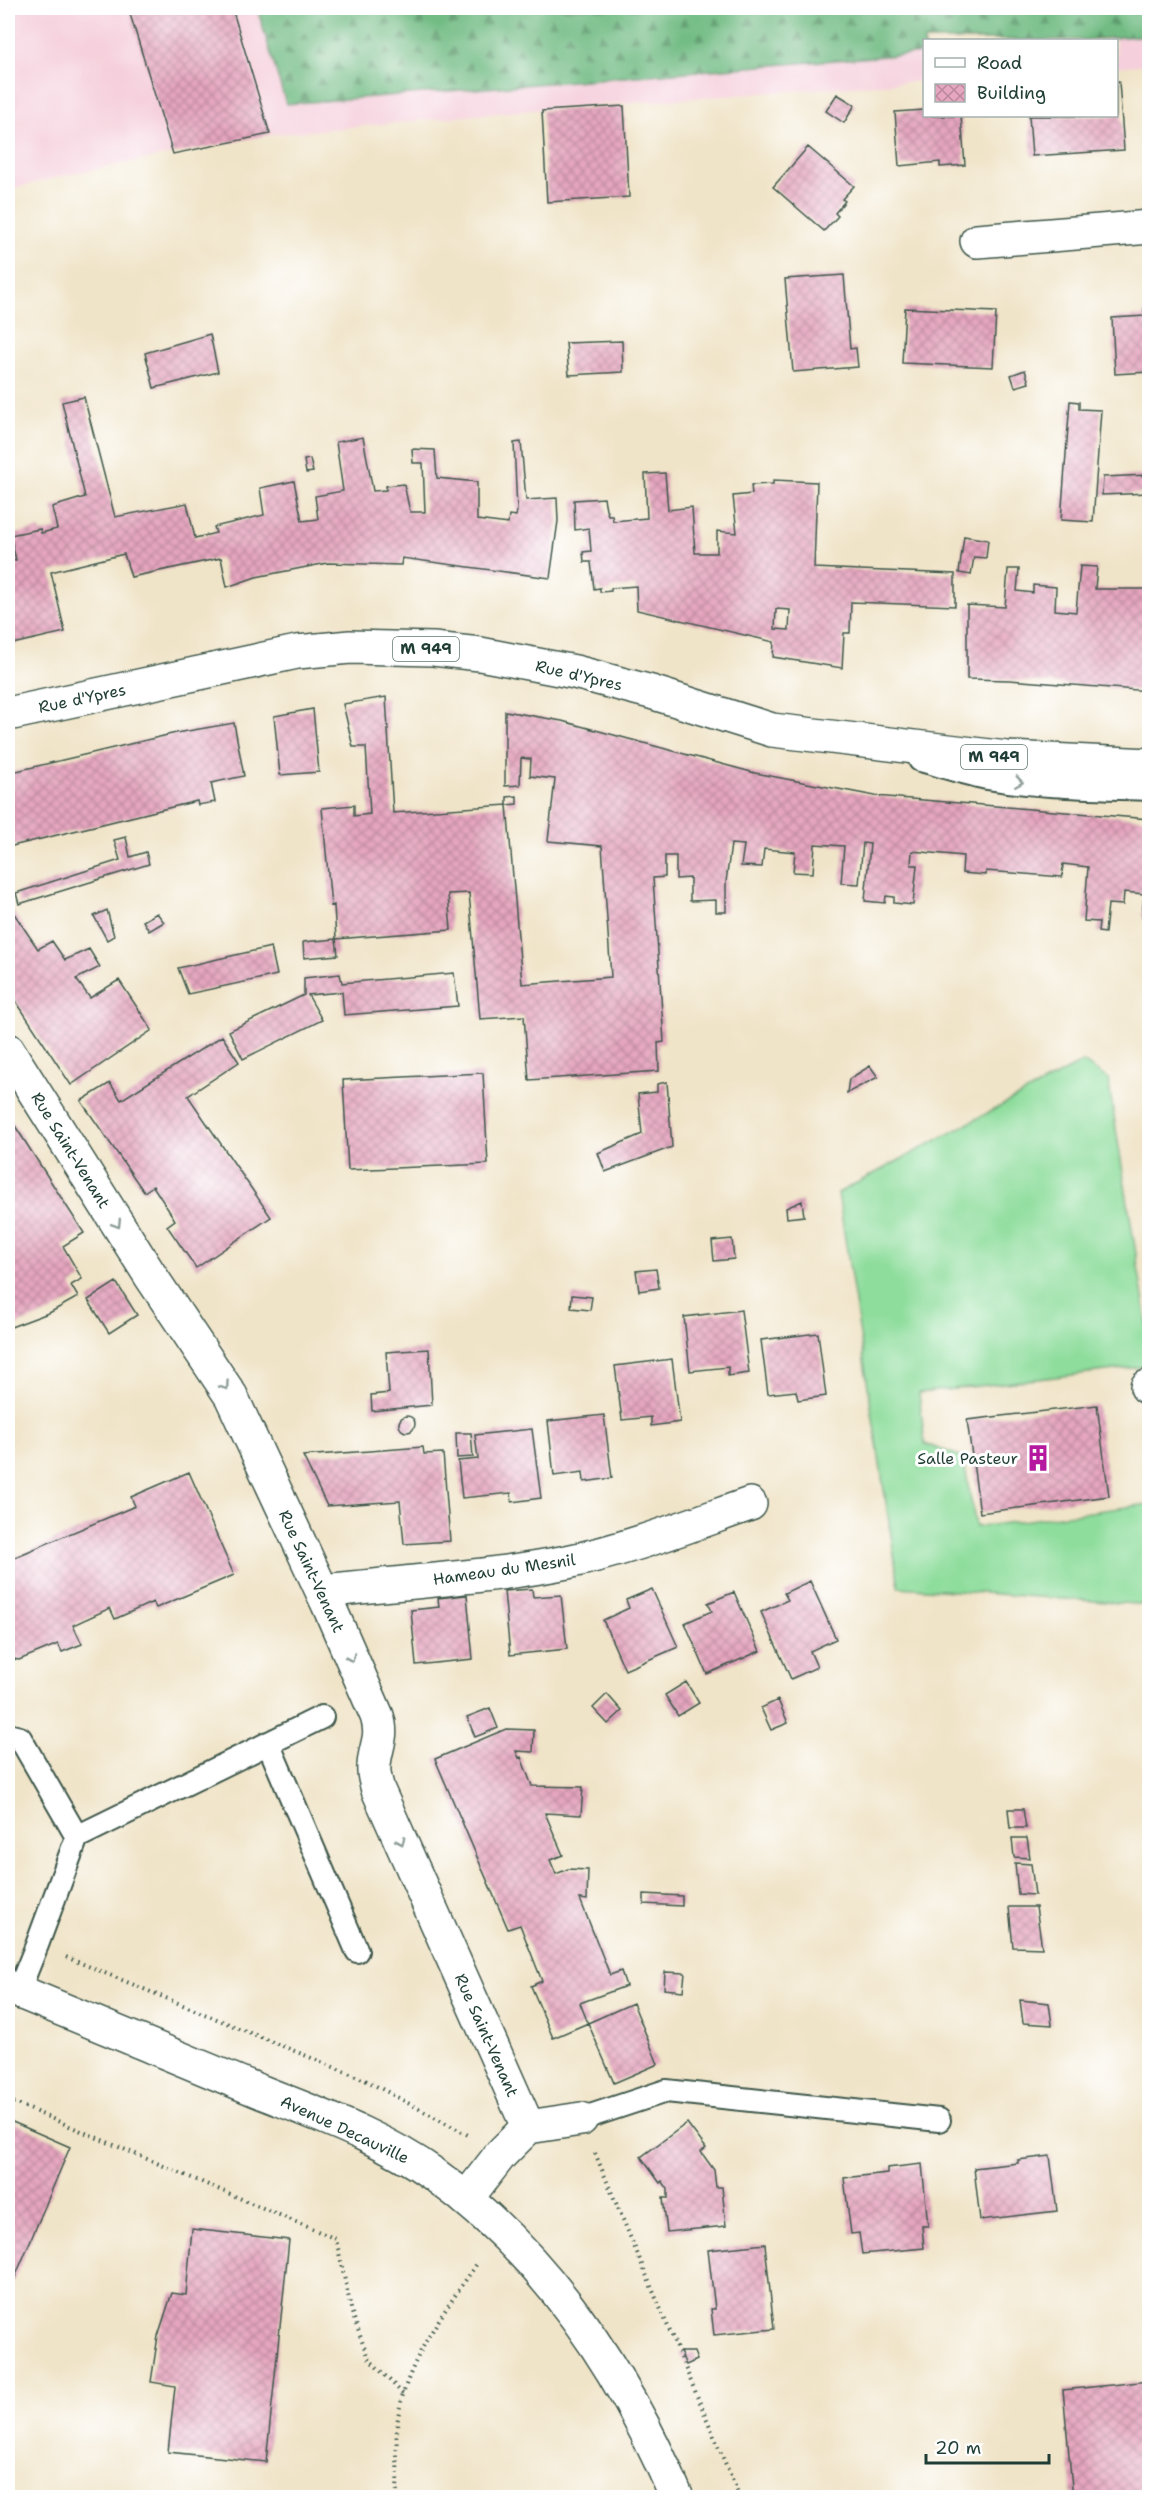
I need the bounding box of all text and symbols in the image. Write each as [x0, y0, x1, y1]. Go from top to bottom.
legend [923, 39, 1118, 117]
text: Road [977, 51, 1022, 75]
text: Building [977, 81, 1046, 105]
road number: M 949 [393, 637, 459, 661]
street label: Rue d'Ypres [533, 655, 625, 696]
street label: Rue d'Ypres [36, 679, 128, 718]
road number: M 949 [961, 745, 1027, 769]
one-way arrow [1014, 775, 1024, 788]
street label: Rue Saint-Venant [26, 1088, 115, 1212]
one-way arrow [110, 1218, 122, 1228]
one-way arrow [218, 1380, 229, 1391]
building icon: Salle Pasteur [1023, 1443, 1053, 1473]
place label: Salle Pasteur [917, 1448, 1018, 1469]
street label: Rue Saint-Venant [274, 1506, 349, 1636]
street label: Hameau du Mesnil [431, 1549, 577, 1590]
one-way arrow [344, 1652, 356, 1663]
one-way arrow [394, 1834, 406, 1845]
street label: Rue Saint-Venant [450, 1970, 523, 2100]
street label: Avenue Decauville [277, 2090, 412, 2168]
scale bar [926, 2427, 1049, 2465]
text: 20 m [935, 2436, 981, 2460]

